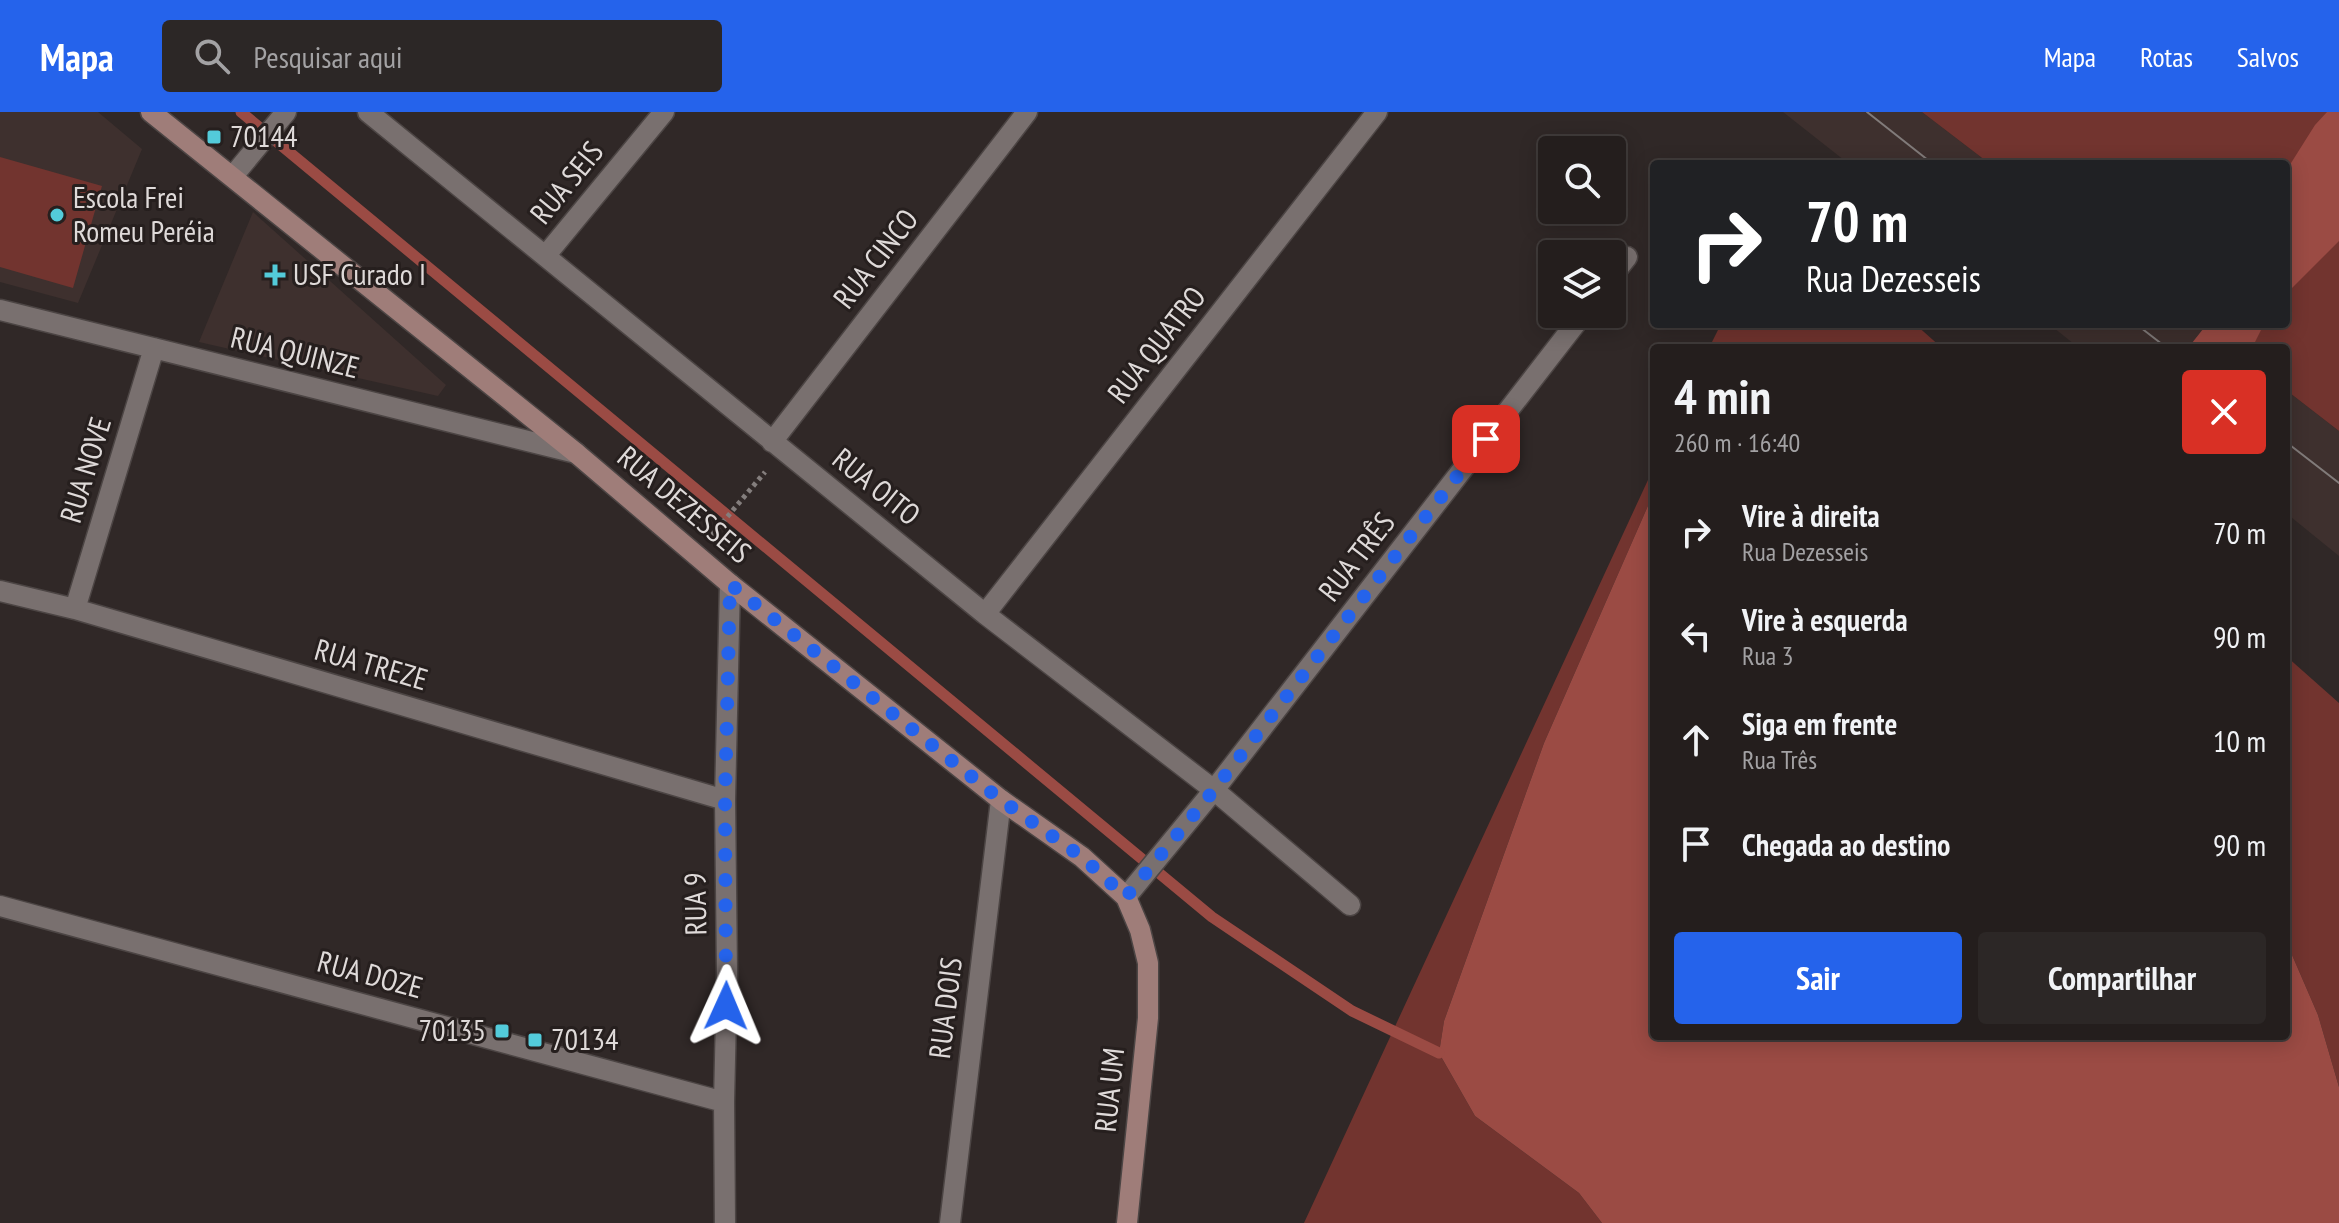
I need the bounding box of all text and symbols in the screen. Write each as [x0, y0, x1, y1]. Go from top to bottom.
search box [162, 20, 722, 92]
text: Mapa [40, 32, 114, 81]
icon: search [190, 34, 234, 78]
text: Pesquisar aqui [254, 37, 403, 76]
text: Mapa [2044, 38, 2096, 75]
text: Rotas [2140, 38, 2193, 75]
text: Salvos [2237, 38, 2299, 75]
place label: 70144 [230, 116, 298, 155]
marker: 70144 [205, 128, 223, 146]
street label: RUA SEIS [521, 133, 611, 231]
map controls [1538, 136, 1626, 328]
button: search [1538, 136, 1626, 224]
place label: Escola Frei Romeu Peréia [73, 177, 215, 250]
text: 70 m [1806, 185, 1908, 257]
icon: right [1674, 192, 1778, 296]
street label: RUA CINCO [824, 200, 926, 316]
marker: Escola Frei Romeu Peréia [48, 206, 66, 224]
button: layers [1538, 240, 1626, 328]
place label: USF Curado I [293, 254, 426, 293]
text: Rua Dezesseis [1806, 255, 1981, 302]
marker: USF Curado I [264, 264, 286, 286]
street label: RUA QUATRO [1098, 278, 1214, 410]
street label: RUA QUINZE [227, 317, 364, 386]
text: 4 min [1674, 365, 1771, 427]
button: close [2182, 370, 2266, 454]
pin [1452, 405, 1520, 473]
street label: RUA NOVE [50, 412, 119, 527]
icon: arrive [1464, 417, 1508, 461]
text: 260 m · 16:40 [1674, 426, 1800, 459]
street label: RUA DEZESSEIS [610, 437, 760, 571]
street label: RUA OITO [825, 439, 929, 533]
text: Vire à direita [1742, 496, 1880, 535]
street label: RUA TRÊS [1309, 504, 1403, 608]
icon: right [1674, 510, 1718, 554]
text: 70 m [2213, 513, 2266, 552]
text: Rua Dezesseis [1742, 535, 1868, 568]
text: Vire à esquerda [1742, 600, 1908, 639]
icon: left [1674, 614, 1718, 658]
text: 90 m [2213, 617, 2266, 656]
street label: RUA TREZE [311, 629, 432, 698]
text: Rua 3 [1742, 639, 1793, 672]
text: Siga em frente [1742, 704, 1897, 743]
icon: ahead [1674, 718, 1718, 762]
text: 10 m [2213, 721, 2266, 760]
text: Rua Três [1742, 743, 1817, 776]
icon: arrive [1674, 822, 1718, 866]
text: Chegada ao destino [1742, 825, 1950, 864]
text: 90 m [2213, 825, 2266, 864]
street label: RUA 9 [674, 872, 715, 936]
button: Sair [1674, 932, 1962, 1024]
button: Compartilhar [1978, 932, 2266, 1024]
street label: RUA DOZE [314, 941, 427, 1006]
street label: RUA DOIS [919, 955, 970, 1061]
position arrow [684, 964, 768, 1048]
place label: 70135 [419, 1010, 486, 1049]
place label: 70134 [551, 1019, 619, 1058]
marker: 70135 [493, 1022, 511, 1040]
marker: 70134 [526, 1031, 544, 1049]
street label: RUA UM [1085, 1046, 1132, 1134]

